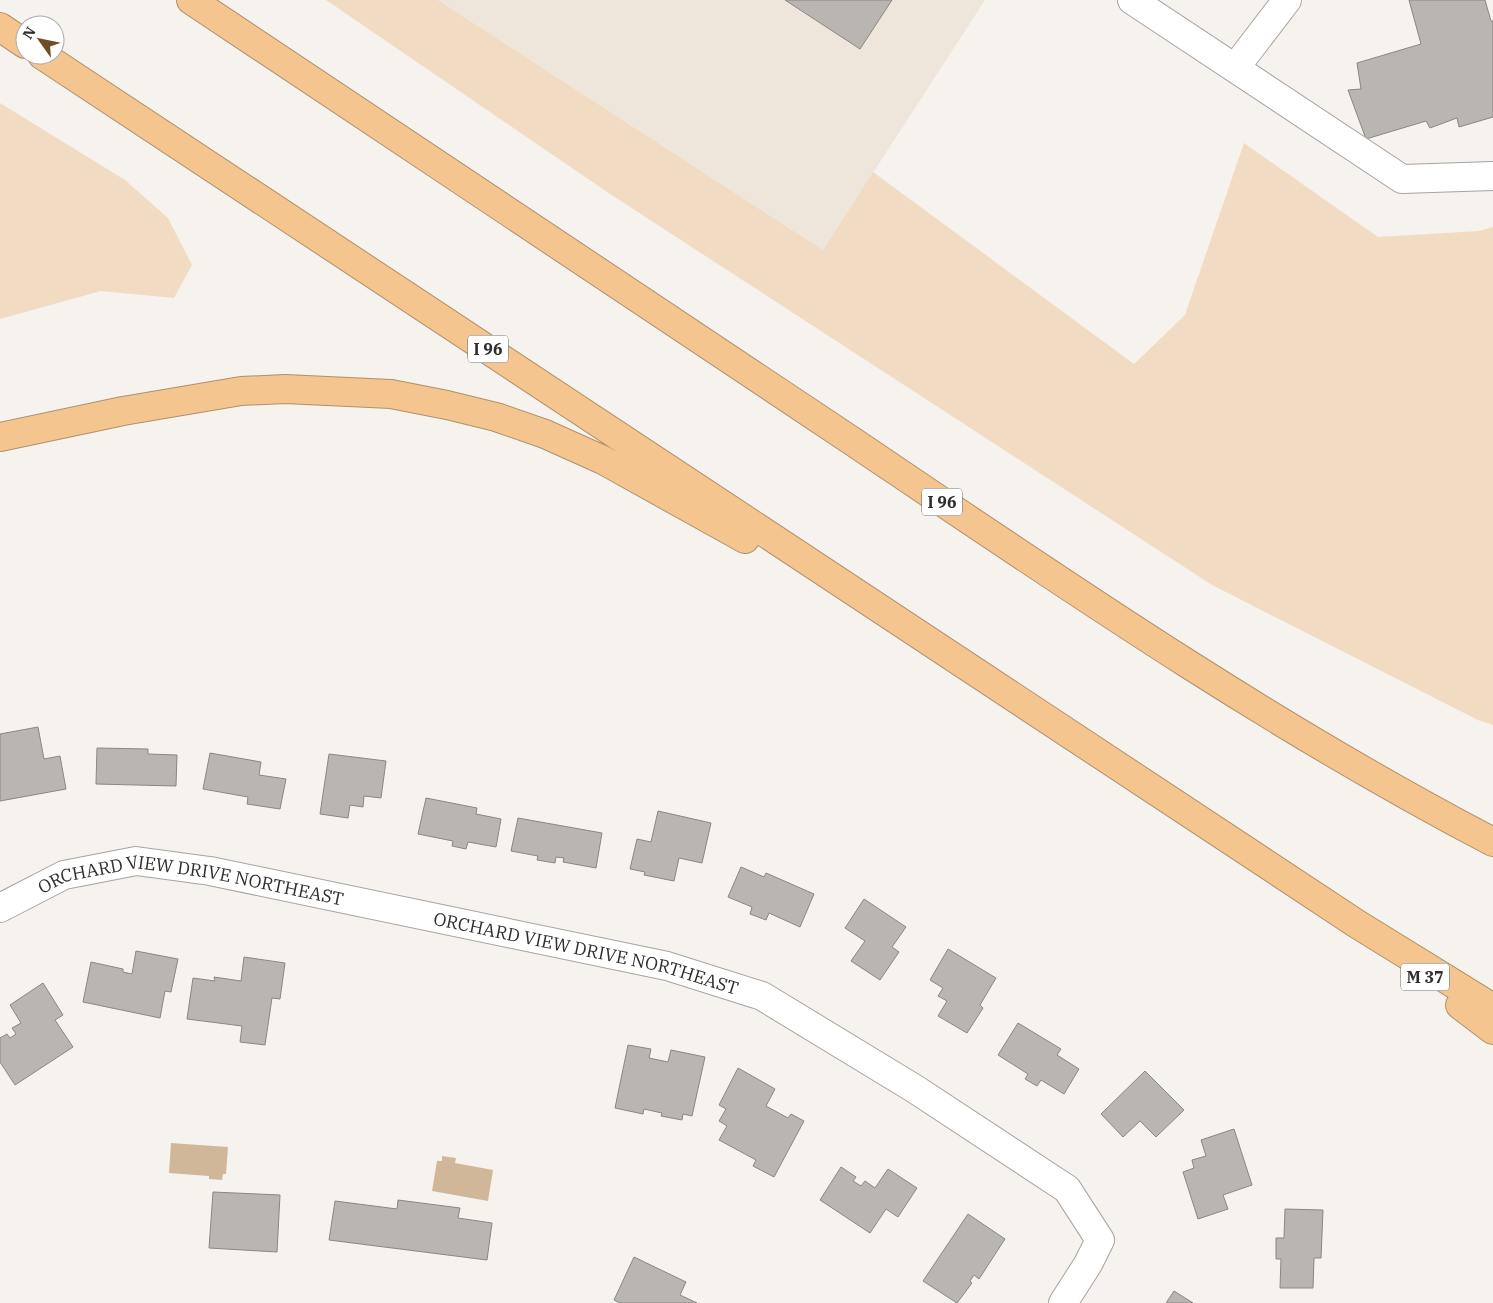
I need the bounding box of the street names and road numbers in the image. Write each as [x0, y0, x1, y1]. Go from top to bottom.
road number: I 96 [468, 336, 508, 362]
road number: I 96 [922, 488, 962, 516]
street label: ORCHARD VIEW DRIVE NORTHEAST [35, 882, 347, 910]
street label: ORCHARD VIEW DRIVE NORTHEAST [432, 906, 742, 999]
road number: M 37 [1401, 964, 1449, 990]

